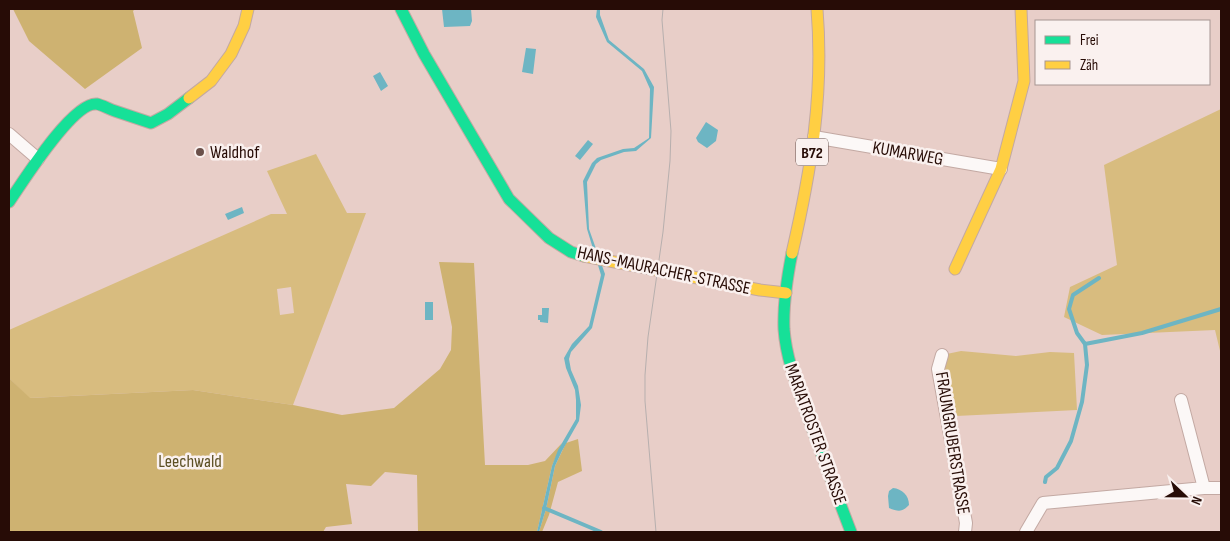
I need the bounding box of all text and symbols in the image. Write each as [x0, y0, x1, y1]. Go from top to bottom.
legend [1035, 20, 1210, 85]
text: Frei [1080, 31, 1099, 50]
text: Zäh [1080, 56, 1098, 75]
street label: KUMARWEG [871, 137, 945, 170]
road number: B72 [796, 138, 828, 166]
place label: Waldhof [210, 142, 260, 163]
marker: Waldhof [194, 146, 206, 158]
street label: HANS-MAURACHER-STRASSE [575, 242, 752, 299]
street label: MARIATROSTER STRASSE [780, 361, 851, 507]
street label: FRAUNGRUBERSTRASSE [931, 370, 974, 516]
park label: Leechwald [158, 451, 222, 472]
north arrow [1160, 471, 1210, 521]
text: N [1187, 494, 1206, 507]

